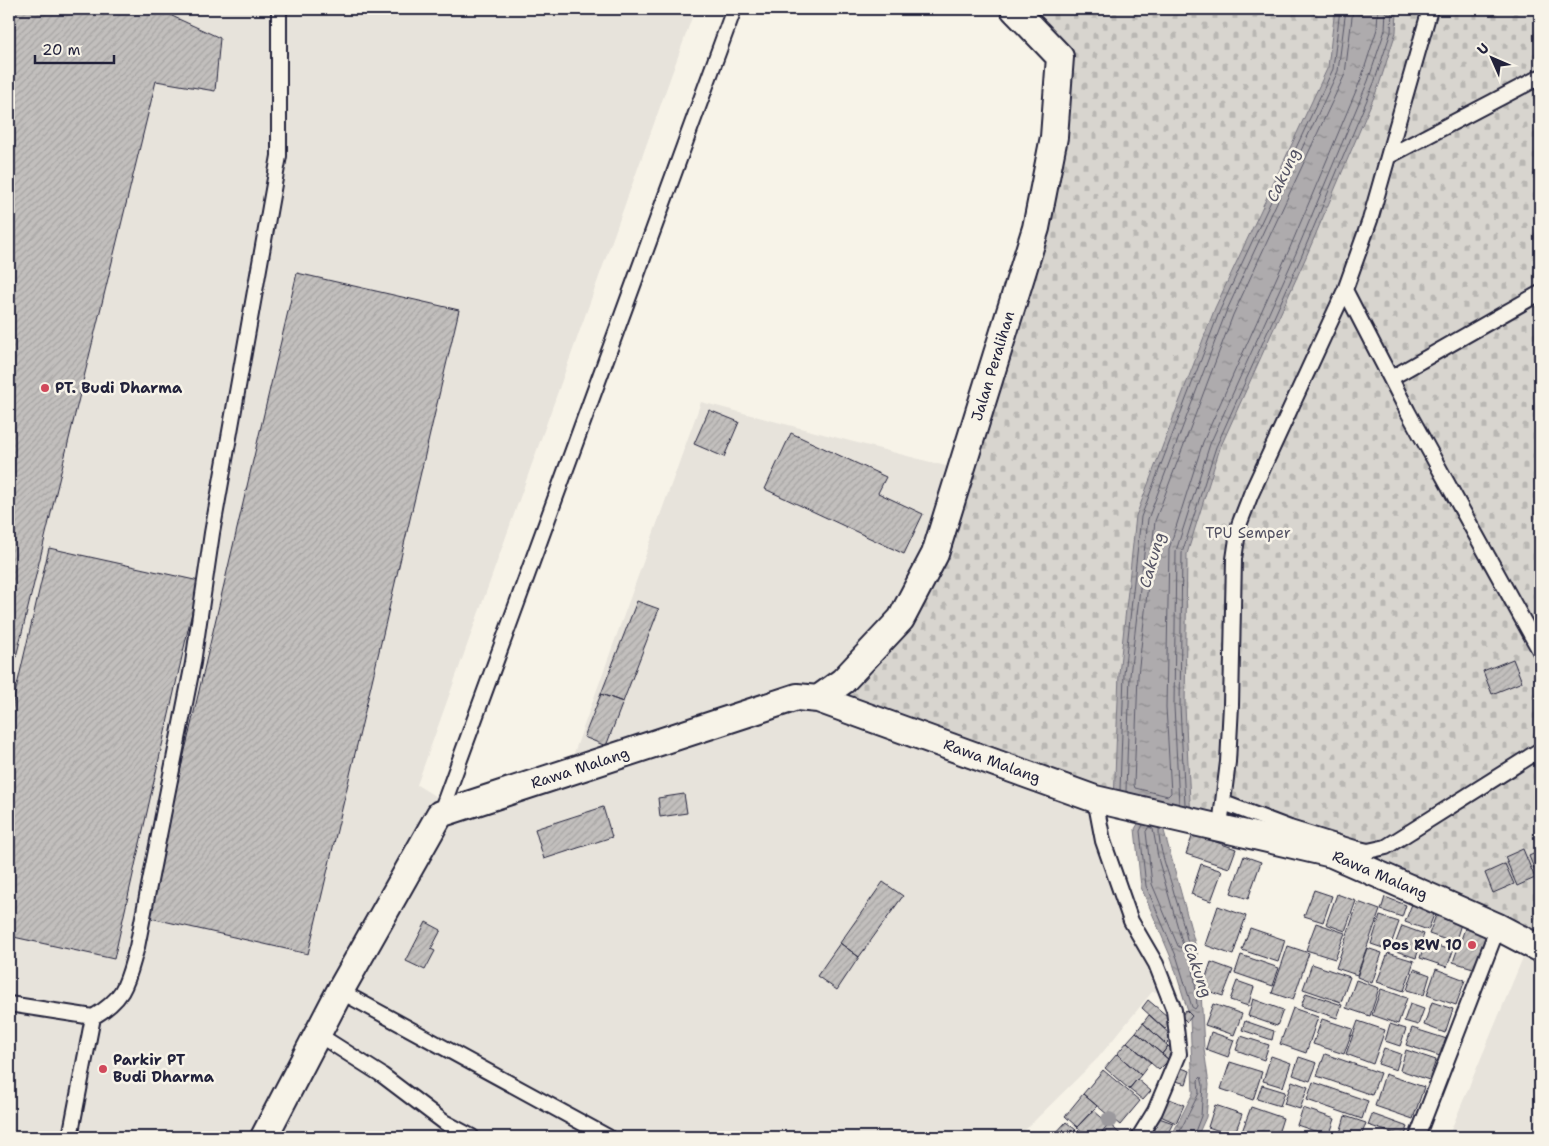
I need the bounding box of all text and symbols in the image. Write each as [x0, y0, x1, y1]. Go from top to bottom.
scale bar [35, 32, 114, 64]
north arrow [1466, 32, 1516, 82]
text: U [1473, 39, 1493, 59]
text: 20 m [42, 40, 81, 60]
water label: Cakung [1261, 145, 1305, 205]
street label: Jalan Peralihan [967, 309, 1019, 423]
place label: PT. Budi Dharma [55, 378, 183, 398]
marker: PT. Budi Dharma [39, 382, 51, 394]
park label: TPU Semper [1205, 523, 1291, 543]
water label: Cakung [1134, 530, 1170, 590]
street label: Rawa Malang [941, 734, 1043, 788]
street label: Rawa Malang [528, 743, 632, 793]
street label: Rawa Malang [1329, 846, 1431, 904]
place label: Pos RW 10 [1382, 935, 1462, 955]
marker: Pos RW 10 [1466, 939, 1478, 951]
water label: Cakung [1179, 940, 1217, 1000]
place label: Parkir PT Budi Dharma [113, 1050, 215, 1087]
marker: Parkir PT Budi Dharma [97, 1063, 109, 1075]

